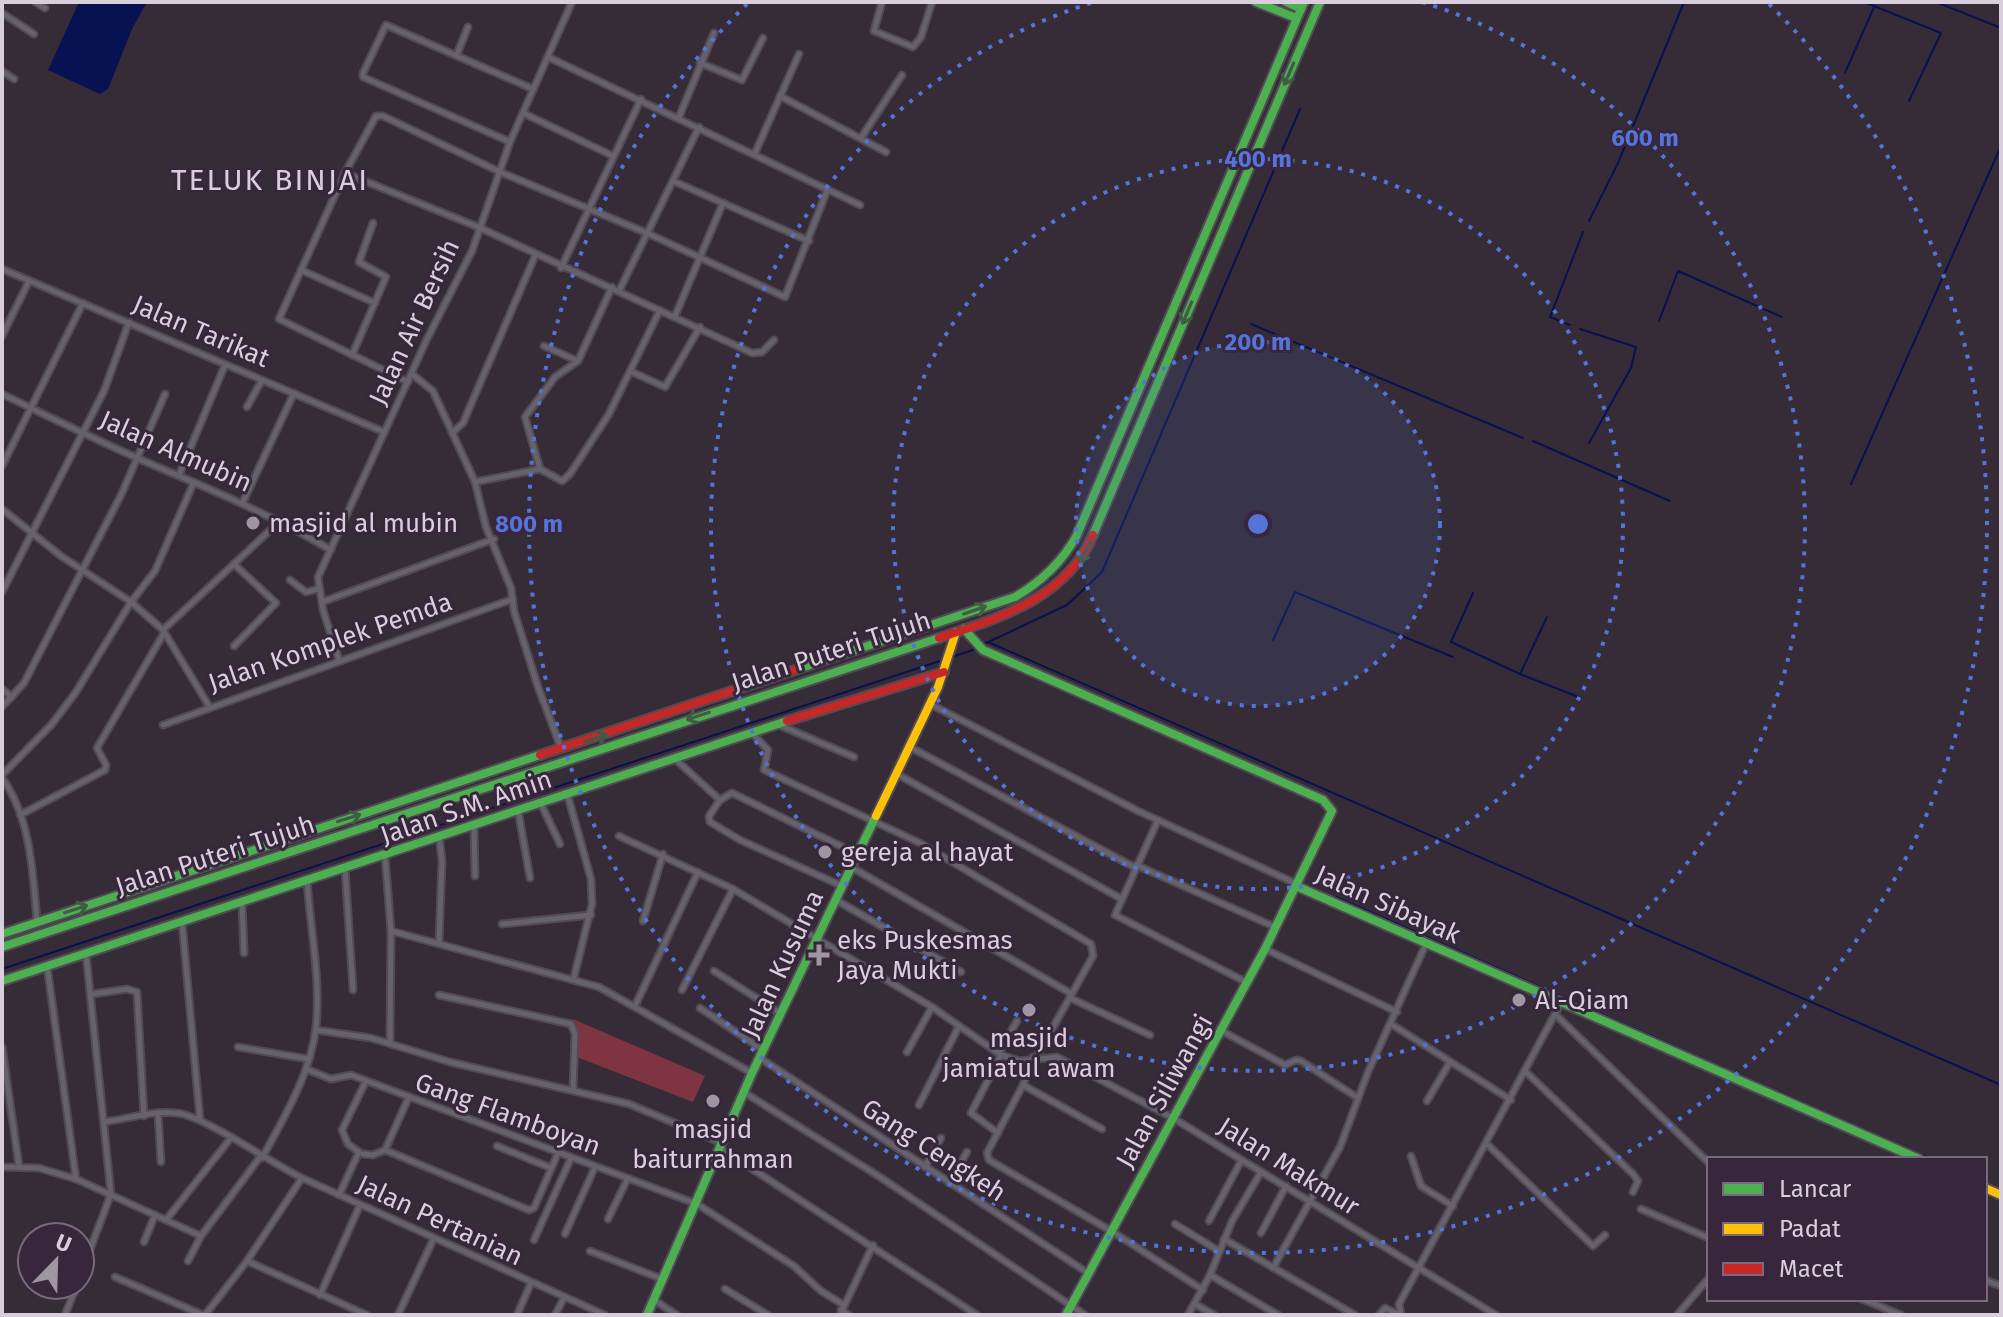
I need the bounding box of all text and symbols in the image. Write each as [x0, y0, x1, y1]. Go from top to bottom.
one-way arrow [1281, 61, 1296, 86]
text: 600 m [1611, 124, 1679, 152]
text: 400 m [1224, 145, 1292, 173]
district label: TELUK BINJAI [171, 162, 369, 198]
street label: Jalan Air Bersih [363, 235, 466, 410]
street label: Jalan Tarikat [128, 289, 274, 374]
one-way arrow [1178, 300, 1193, 325]
text: 200 m [1225, 328, 1291, 356]
street label: Jalan Almubin [95, 404, 257, 499]
place label: masjid al mubin [269, 508, 458, 539]
text: 800 m [495, 510, 563, 538]
centre of rings [1244, 510, 1272, 538]
marker: masjid al mubin [244, 514, 262, 532]
one-way arrow [1076, 540, 1092, 563]
street label: Jalan Komplek Pemda [204, 586, 456, 699]
one-way arrow [963, 601, 988, 616]
street label: Jalan Puteri Tujuh [728, 605, 935, 698]
one-way arrow [685, 709, 711, 724]
one-way arrow [583, 730, 609, 745]
street label: Jalan S.M. Amin [376, 764, 556, 851]
street label: Jalan Puteri Tujuh [112, 809, 319, 902]
one-way arrow [336, 810, 362, 825]
place label: gereja al hayat [841, 837, 1014, 868]
marker: gereja al hayat [816, 843, 834, 861]
street label: Jalan Sibayak [1310, 859, 1466, 951]
street label: Jalan Kusuma [735, 885, 830, 1043]
one-way arrow [63, 901, 88, 915]
place label: eks Puskesmas Jaya Mukti [837, 925, 1013, 986]
marker: eks Puskesmas Jaya Mukti [808, 944, 830, 966]
place label: Al-Qiam [1535, 985, 1629, 1016]
marker: Al-Qiam [1510, 991, 1528, 1009]
marker: masjid jamiatul awam [1020, 1001, 1038, 1019]
street label: Jalan Siliwangi [1110, 1009, 1219, 1173]
place label: masjid jamiatul awam [942, 1023, 1115, 1084]
street label: Gang Flamboyan [411, 1067, 605, 1162]
marker: masjid baiturrahman [704, 1092, 722, 1110]
street label: Gang Cengkeh [856, 1092, 1012, 1209]
street label: Jalan Makmur [1212, 1111, 1365, 1222]
place label: masjid baiturrahman [632, 1114, 794, 1175]
legend [1707, 1157, 1987, 1301]
street label: Jalan Pertanian [352, 1168, 528, 1272]
text: Lancar [1779, 1175, 1852, 1203]
text: Padat [1779, 1215, 1841, 1243]
north arrow [16, 1221, 96, 1301]
text: U [52, 1228, 75, 1258]
text: Macet [1779, 1255, 1844, 1283]

